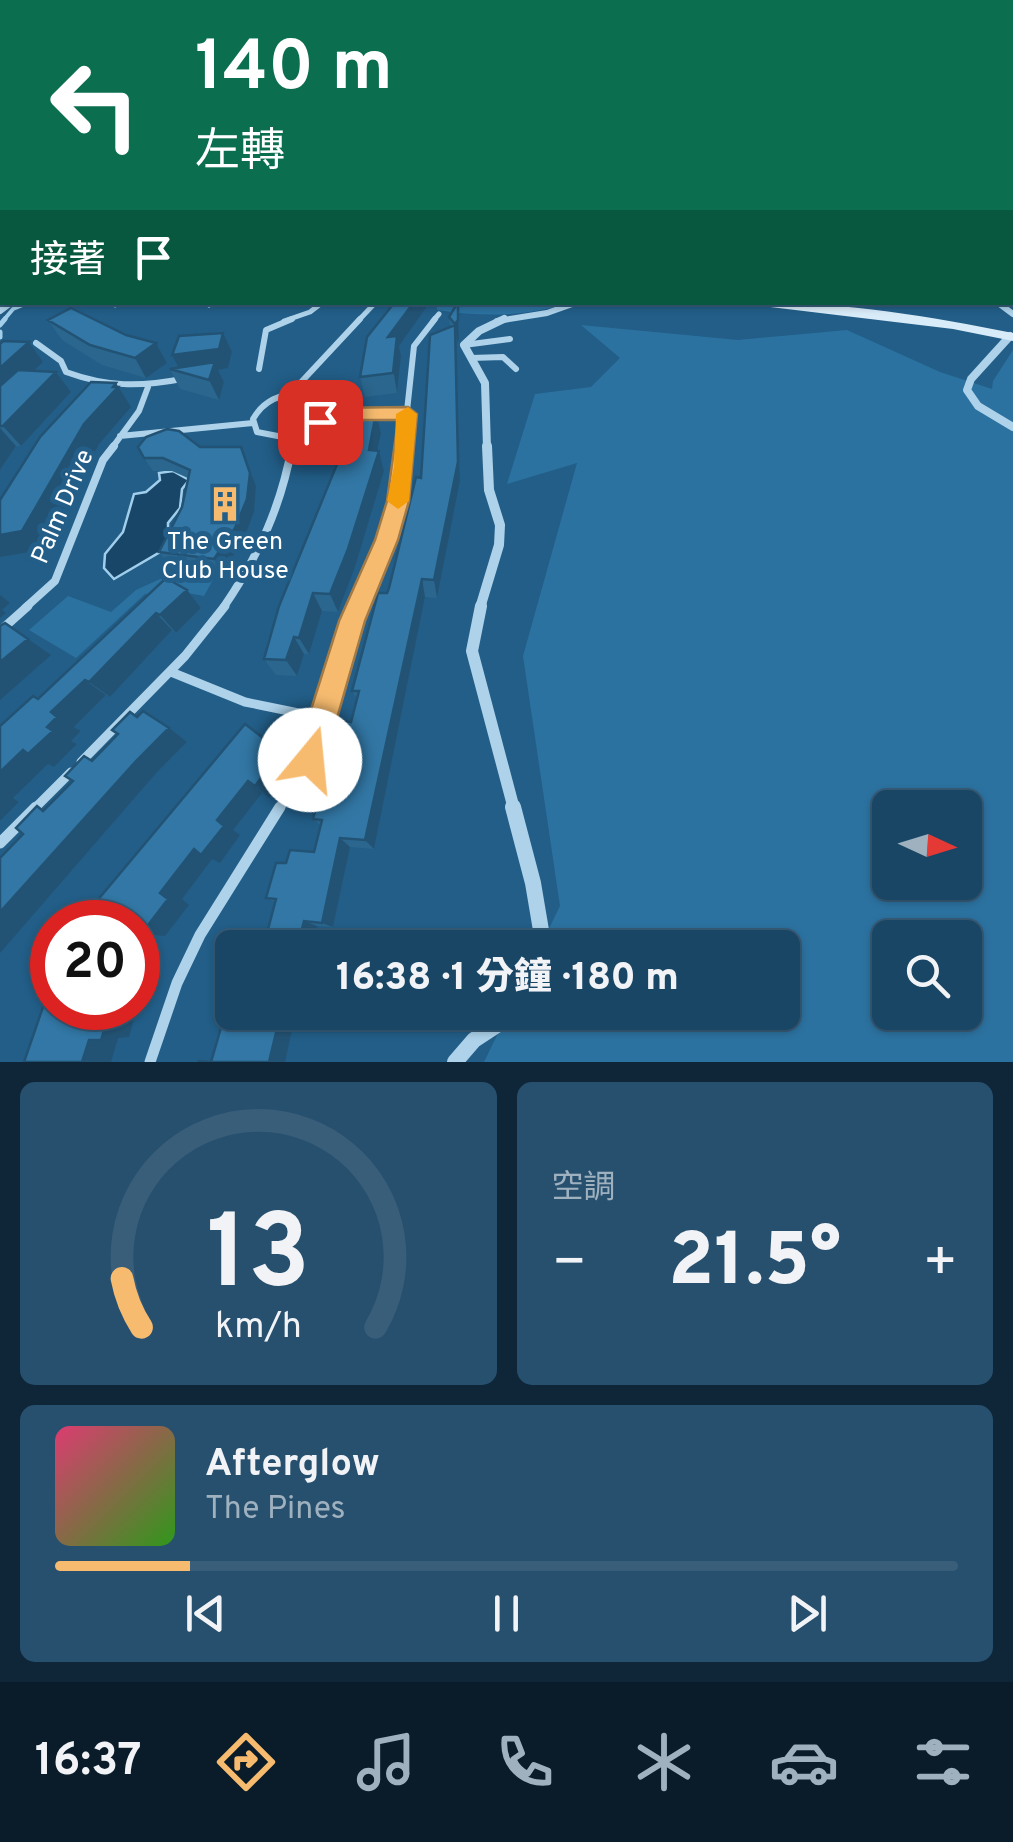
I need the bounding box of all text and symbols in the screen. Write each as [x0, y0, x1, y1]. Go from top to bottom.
text: 140 m [195, 26, 393, 115]
icon: left [30, 40, 160, 170]
text: 左轉 [195, 125, 285, 182]
icon: arrive [126, 230, 181, 285]
text: 接著 [30, 238, 106, 287]
pin [278, 380, 363, 465]
icon: arrive [293, 395, 348, 450]
street label: Palm Drive [26, 445, 102, 569]
building icon: The Green Club House [206, 485, 244, 523]
place label: The Green Club House [161, 527, 289, 588]
position arrow [258, 708, 362, 812]
north arrow [872, 790, 982, 900]
map controls [872, 790, 982, 1030]
speed limit sign: 20 [30, 900, 160, 1030]
button: search [872, 920, 982, 1030]
text: 16:38 · 1 分鐘 · 180 m [336, 955, 679, 1004]
text: 空調 [552, 1169, 616, 1209]
text: 13 [206, 1193, 310, 1325]
text: 21.5° [668, 1217, 841, 1312]
text: − [552, 1230, 587, 1300]
text: + [923, 1230, 958, 1300]
text: km/h [215, 1305, 302, 1351]
text: Afterglow [205, 1441, 380, 1490]
text: The Pines [205, 1490, 346, 1530]
icon: previous [178, 1586, 233, 1641]
icon: pause [479, 1586, 534, 1641]
icon: next [780, 1586, 835, 1641]
icon: directions [211, 1727, 281, 1797]
icon: music [351, 1727, 421, 1797]
icon: phone [490, 1727, 560, 1797]
icon: climate [629, 1727, 699, 1797]
icon: car [769, 1727, 839, 1797]
icon: filters [908, 1727, 978, 1797]
text: 16:37 [35, 1734, 142, 1791]

